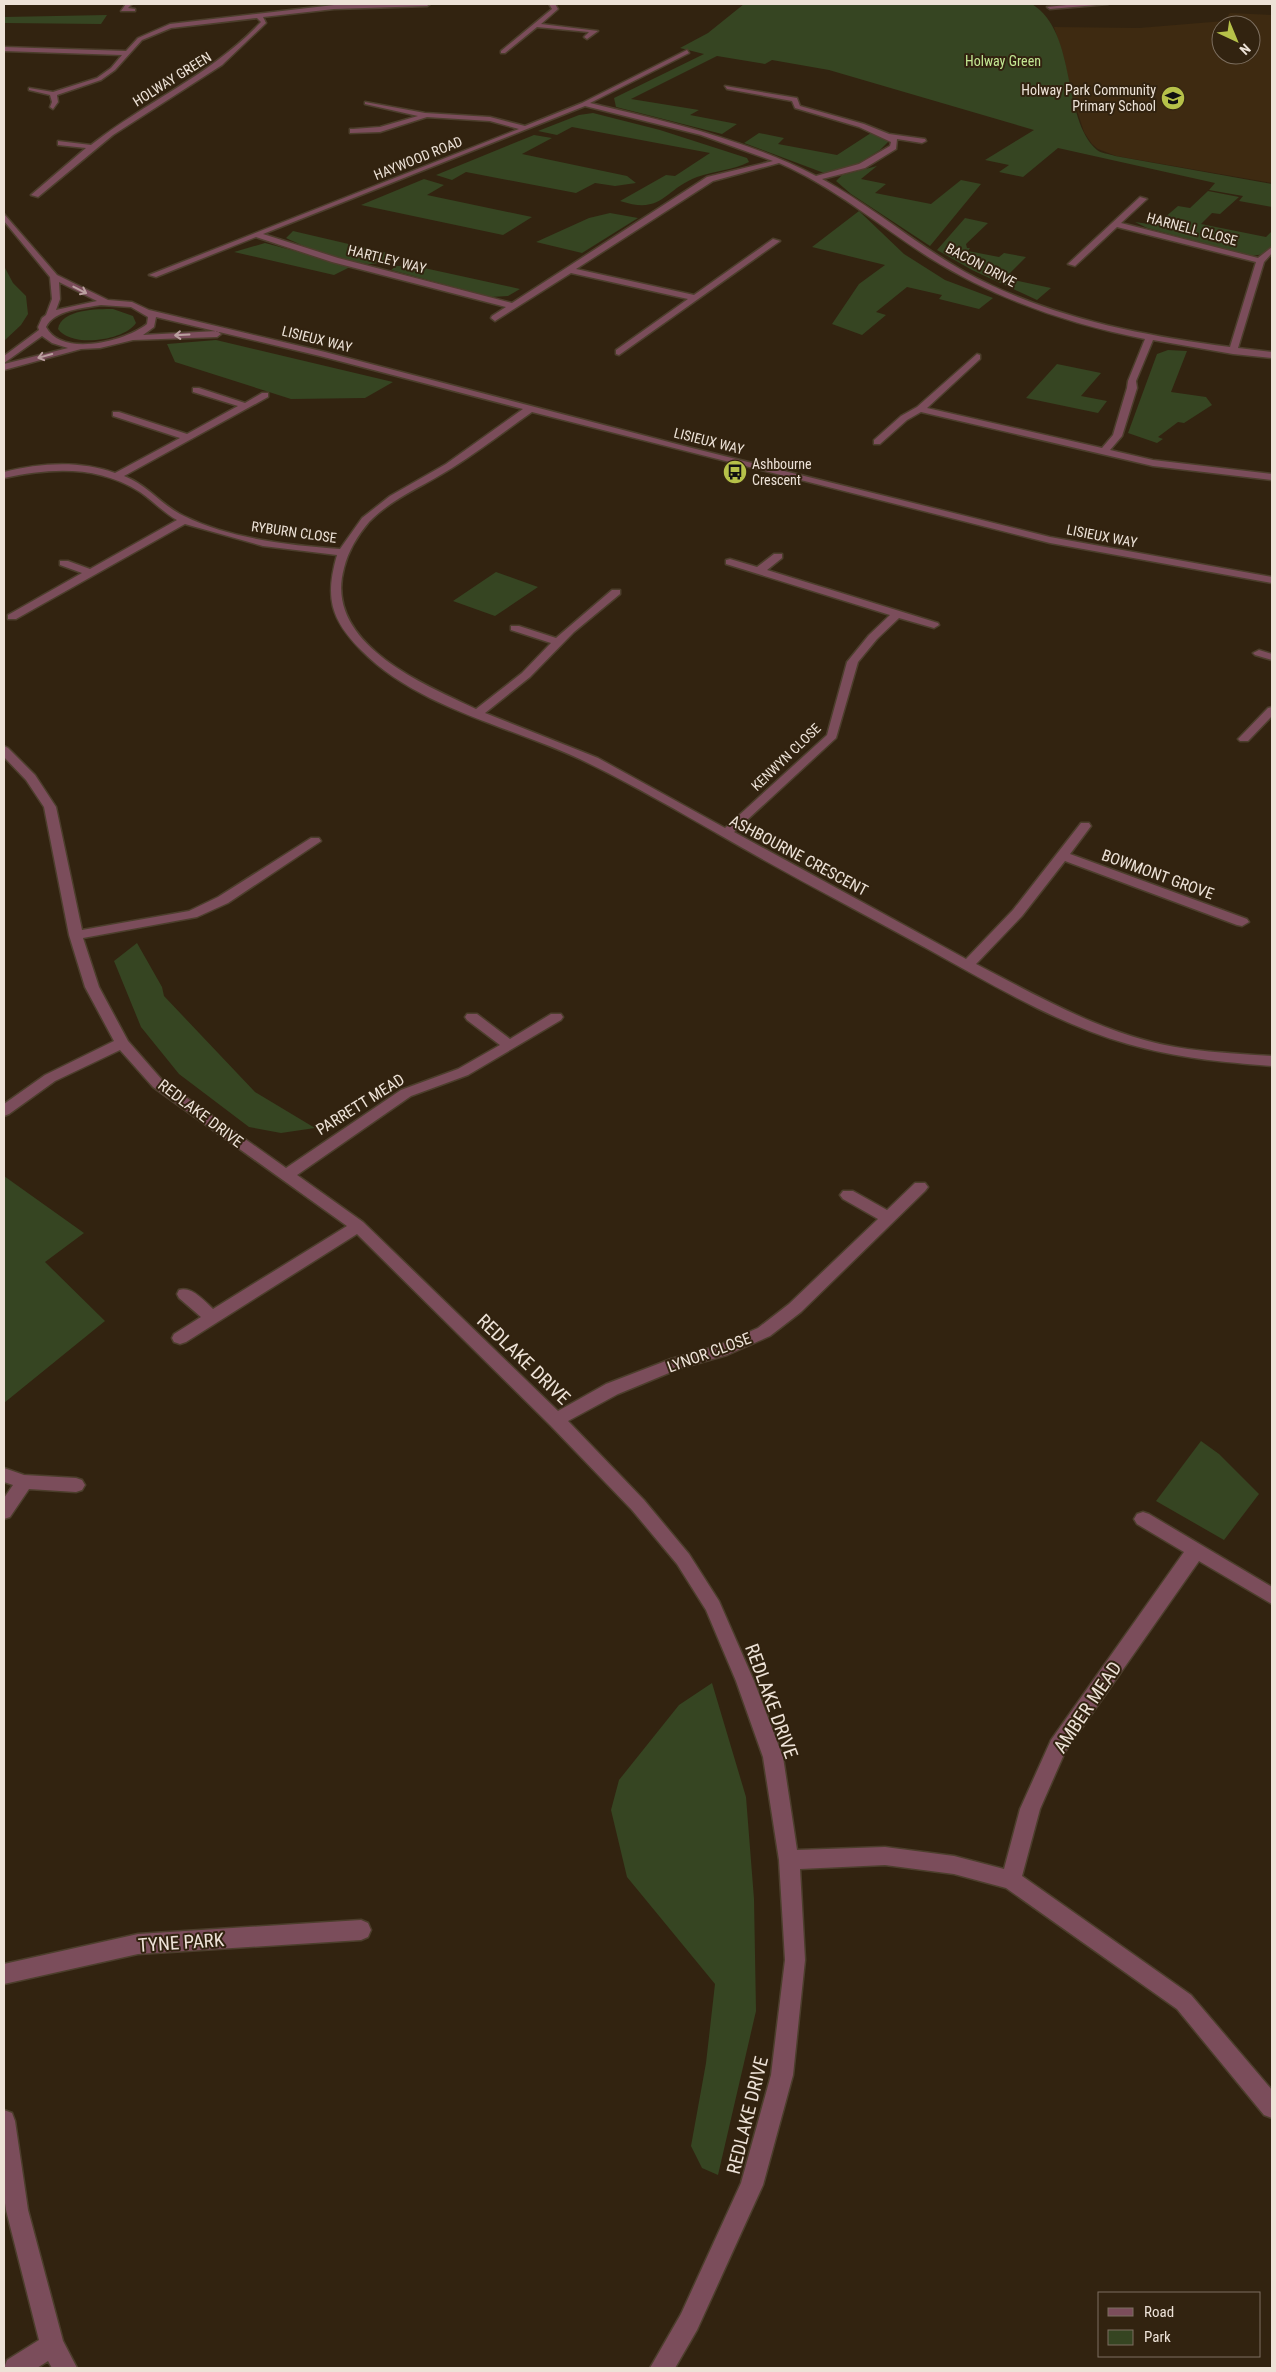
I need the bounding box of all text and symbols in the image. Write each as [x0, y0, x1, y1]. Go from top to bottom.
north arrow [1211, 15, 1261, 65]
text: N [1236, 41, 1254, 58]
street label: HOLWAY GREEN [130, 49, 214, 109]
park label: Holway Green [965, 53, 1041, 69]
place label: Holway Park Community Primary School [1021, 82, 1156, 114]
school or university icon: Holway Park Community Primary School [1160, 85, 1186, 111]
street label: HAYWOOD ROAD [371, 133, 465, 183]
street label: HARNELL CLOSE [1145, 209, 1239, 249]
street label: BACON DRIVE [943, 240, 1019, 290]
street label: HARTLEY WAY [346, 242, 429, 277]
one-way arrow [73, 285, 88, 295]
street label: LISIEUX WAY [280, 323, 354, 356]
one-way arrow [174, 330, 190, 339]
one-way arrow [37, 352, 53, 361]
street label: LISIEUX WAY [672, 425, 746, 458]
place label: Ashbourne Crescent [752, 456, 812, 488]
bus stop icon: Ashbourne Crescent [722, 459, 748, 485]
street label: RYBURN CLOSE [250, 518, 338, 546]
street label: LISIEUX WAY [1065, 521, 1139, 551]
street label: KENWYN CLOSE [748, 720, 824, 794]
street label: ASHBOURNE CRESCENT [726, 811, 871, 900]
street label: BOWMONT GROVE [1099, 845, 1217, 904]
street label: PARRETT MEAD [313, 1070, 408, 1139]
street label: REDLAKE DRIVE [154, 1075, 247, 1152]
street label: REDLAKE DRIVE [472, 1309, 575, 1409]
street label: LYNOR CLOSE [665, 1328, 754, 1376]
street label: REDLAKE DRIVE [740, 1641, 803, 1762]
street label: AMBER MEAD [1048, 1657, 1126, 1757]
street label: TYNE PARK [137, 1928, 225, 1957]
street label: REDLAKE DRIVE [722, 2054, 773, 2176]
legend [1098, 2292, 1261, 2357]
text: Road [1144, 2303, 1174, 2321]
text: Park [1144, 2328, 1171, 2346]

